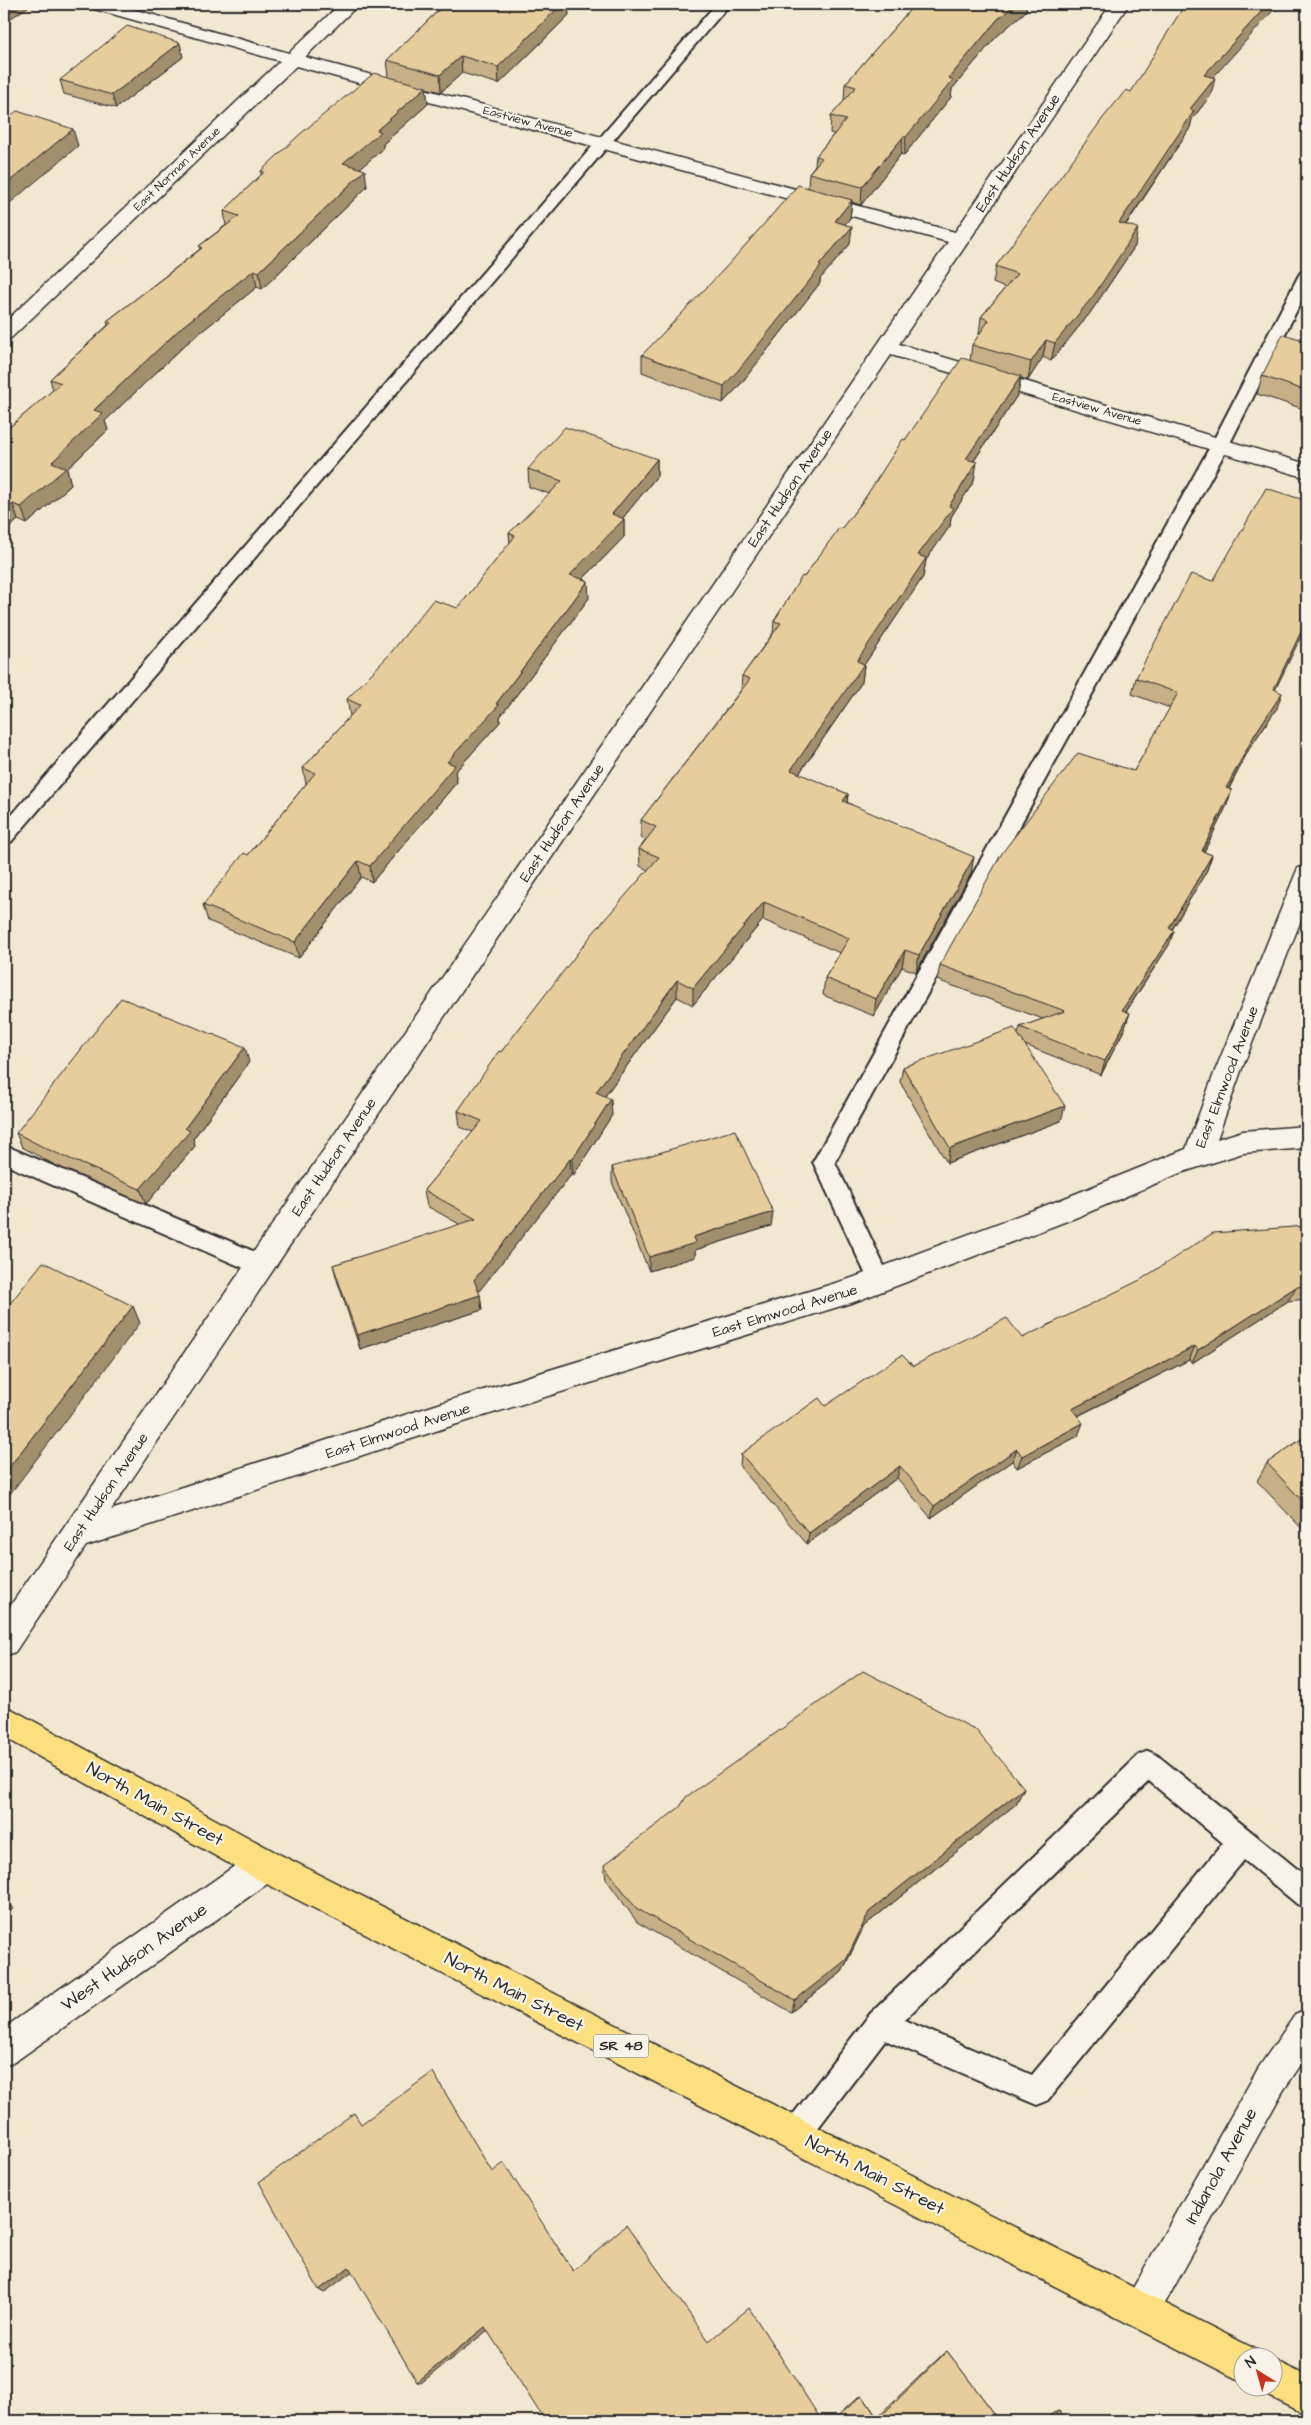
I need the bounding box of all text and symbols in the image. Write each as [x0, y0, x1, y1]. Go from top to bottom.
street label: East Hudson Avenue [971, 90, 1065, 216]
street label: Eastview Avenue [481, 102, 575, 142]
street label: East Norman Avenue [130, 123, 225, 215]
street label: Eastview Avenue [1050, 388, 1144, 430]
street label: East Hudson Avenue [743, 425, 837, 551]
street label: East Hudson Avenue [515, 760, 609, 886]
street label: East Elmwood Avenue [1190, 1003, 1264, 1151]
street label: East Hudson Avenue [287, 1094, 381, 1220]
street label: East Elmwood Avenue [710, 1279, 860, 1343]
street label: East Elmwood Avenue [323, 1398, 473, 1464]
street label: East Hudson Avenue [59, 1429, 153, 1555]
street label: North Main Street [82, 1756, 229, 1852]
street label: West Hudson Avenue [56, 1897, 212, 2017]
street label: North Main Street [440, 1946, 589, 2038]
road number: SR 48 [594, 2034, 648, 2058]
street label: Indianola Avenue [1179, 2103, 1263, 2229]
street label: North Main Street [801, 2129, 950, 2221]
north arrow [1234, 2348, 1284, 2398]
text: N [1241, 2352, 1260, 2373]

